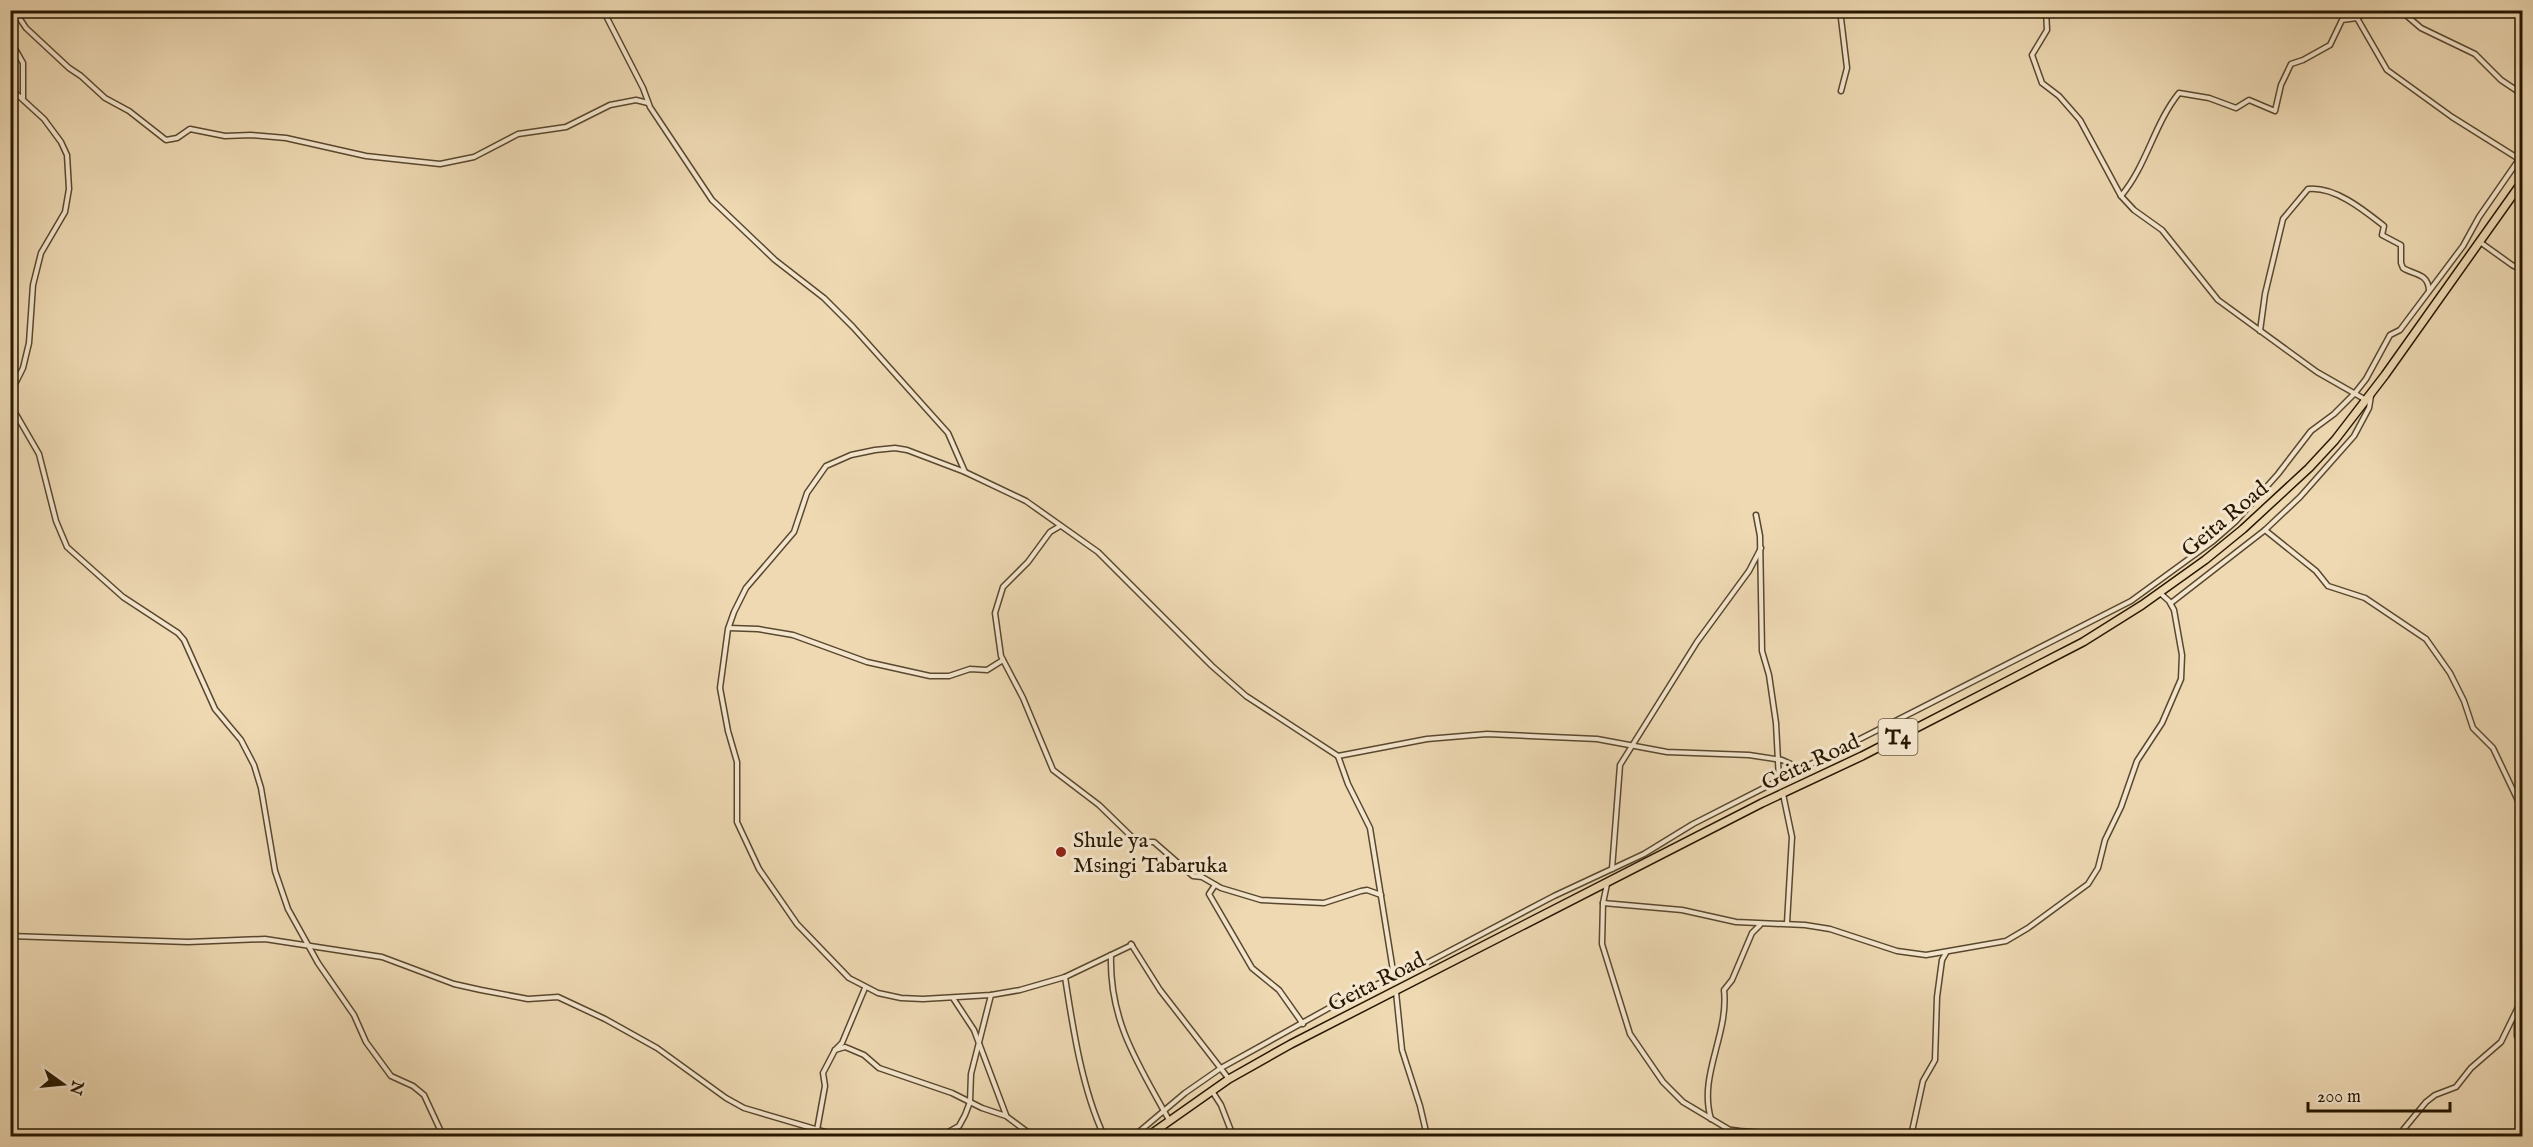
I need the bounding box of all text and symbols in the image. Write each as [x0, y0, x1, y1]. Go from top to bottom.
street label: Geita Road [2176, 475, 2275, 564]
road number: T4 [1878, 719, 1918, 755]
street label: Geita Road [1757, 728, 1865, 798]
place label: Shule ya Msingi Tabaruka [1073, 827, 1228, 880]
marker: Shule ya Msingi Tabaruka [1054, 845, 1068, 859]
street label: Geita Road [1324, 946, 1430, 1019]
north arrow [33, 1054, 93, 1114]
scale bar [2308, 1075, 2450, 1113]
text: N [64, 1077, 87, 1097]
text: 200 m [2317, 1086, 2361, 1109]

